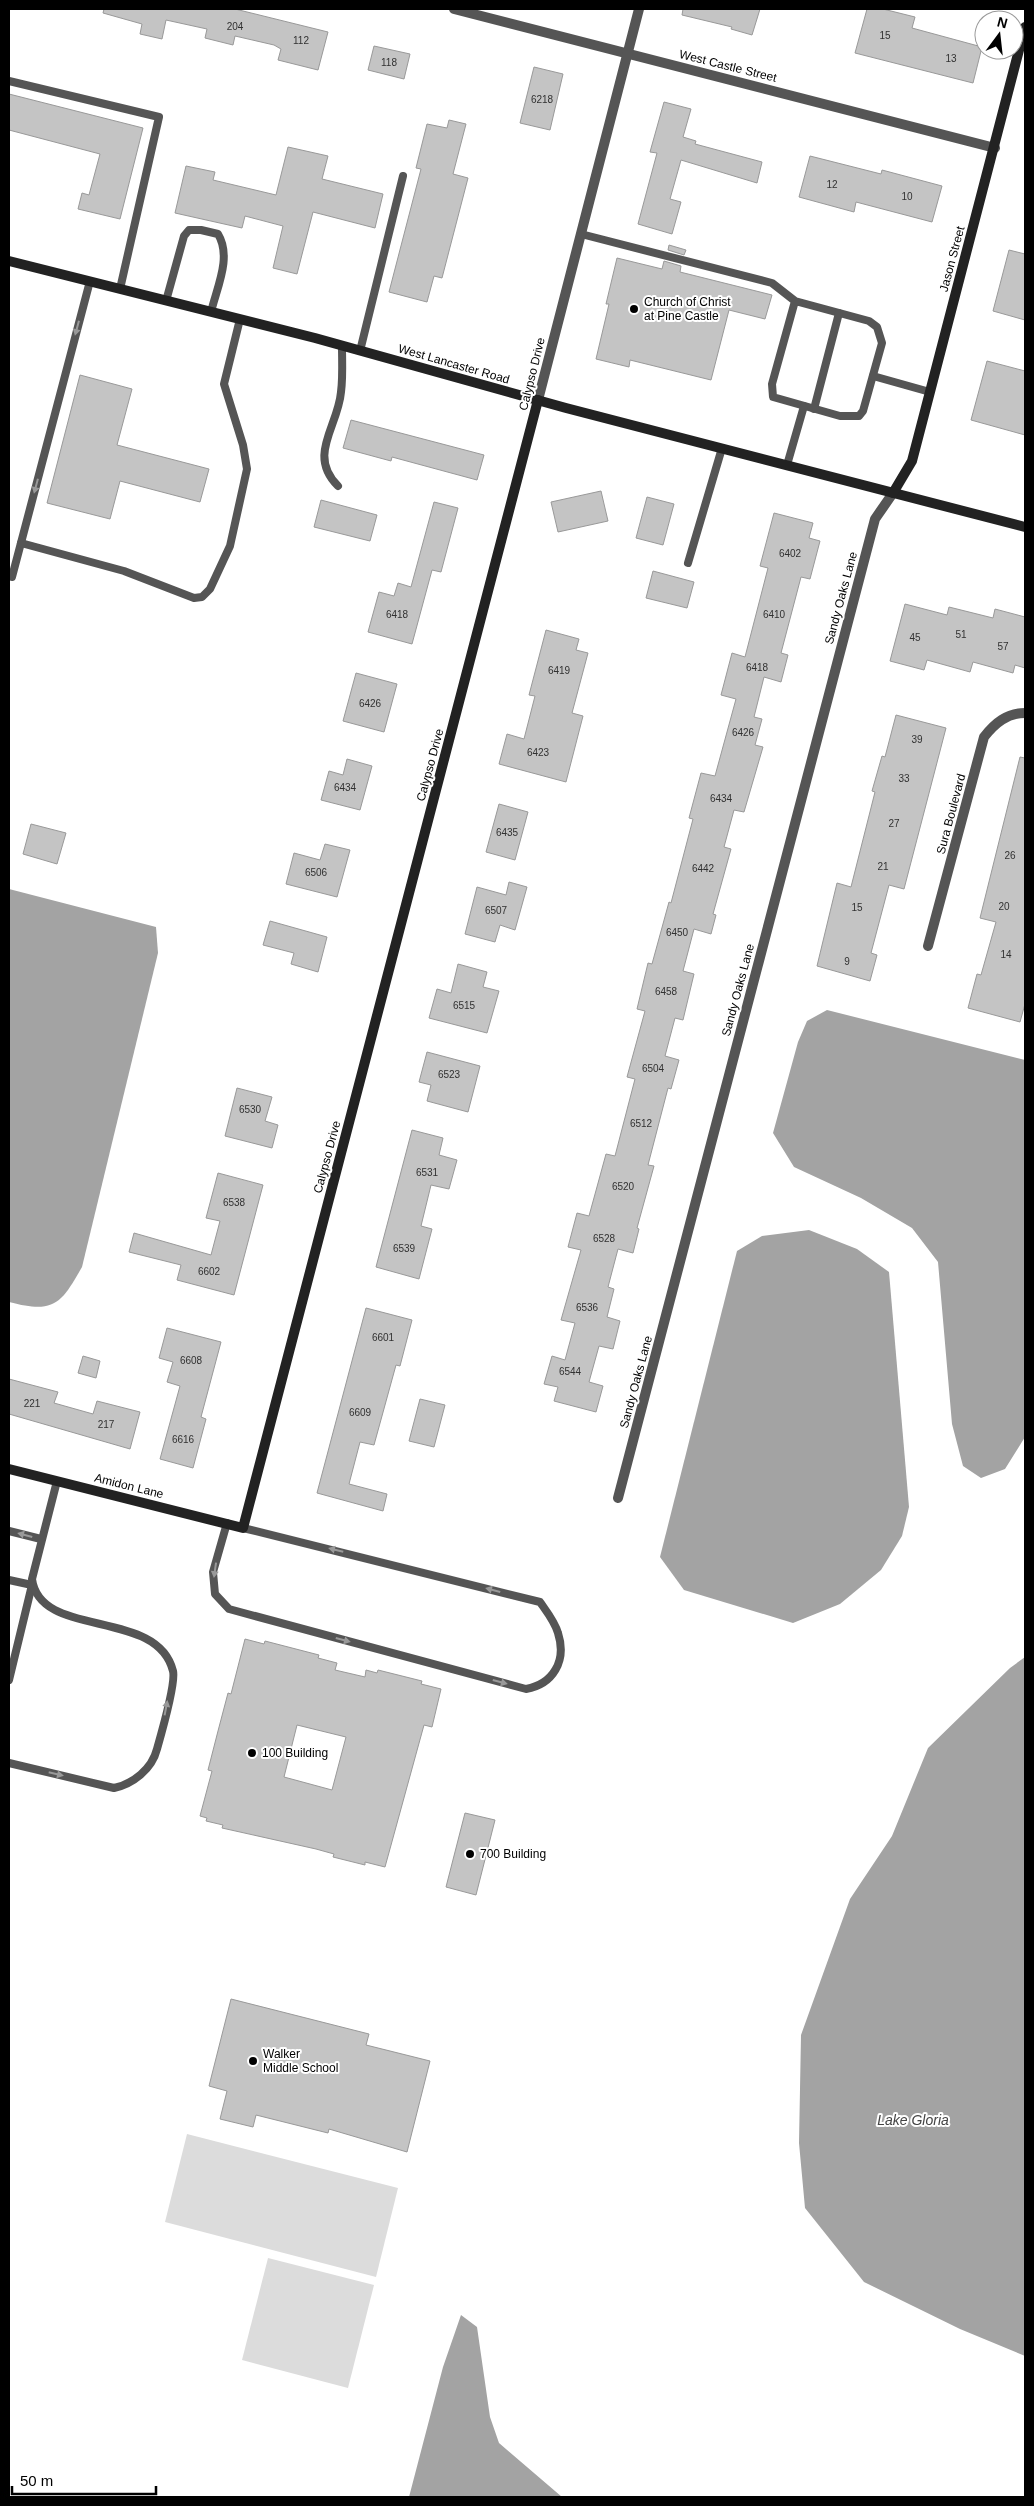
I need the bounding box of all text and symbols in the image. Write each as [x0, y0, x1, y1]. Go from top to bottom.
north arrow [974, 10, 1024, 60]
text: N [995, 13, 1009, 31]
house number: 204 [227, 21, 244, 32]
house number: 15 [879, 30, 891, 41]
house number: 112 [293, 35, 309, 46]
street label: West Castle Street [678, 47, 779, 85]
house number: 13 [945, 53, 957, 64]
house number: 118 [381, 57, 397, 68]
house number: 6218 [531, 94, 554, 105]
house number: 12 [826, 179, 838, 190]
house number: 10 [901, 191, 913, 202]
street label: Jason Street [937, 224, 968, 293]
place label: Church of Christ at Pine Castle [644, 295, 731, 323]
marker: Church of Christ at Pine Castle [628, 303, 640, 315]
one-way arrow [73, 321, 81, 336]
street label: Calypso Drive [516, 336, 548, 412]
street label: West Lancaster Road [397, 341, 511, 387]
one-way arrow [32, 478, 40, 493]
house number: 6402 [779, 548, 802, 559]
street label: Sandy Oaks Lane [822, 550, 860, 646]
house number: 6418 [386, 609, 409, 620]
house number: 6410 [763, 609, 786, 620]
house number: 51 [955, 629, 967, 640]
house number: 45 [909, 632, 921, 643]
house number: 57 [997, 641, 1009, 652]
house number: 6418 [746, 662, 769, 673]
house number: 6419 [548, 665, 571, 676]
house number: 6426 [359, 698, 382, 709]
street label: Calypso Drive [414, 727, 447, 803]
house number: 6426 [732, 727, 755, 738]
house number: 39 [911, 734, 923, 745]
house number: 6423 [527, 747, 550, 758]
street label: Sura Boulevard [934, 772, 968, 856]
house number: 33 [898, 773, 910, 784]
house number: 6434 [334, 782, 357, 793]
house number: 6434 [710, 793, 733, 804]
house number: 27 [888, 818, 900, 829]
house number: 6435 [496, 827, 519, 838]
house number: 26 [1004, 850, 1016, 861]
house number: 21 [877, 861, 889, 872]
house number: 6442 [692, 863, 715, 874]
house number: 6506 [305, 867, 328, 878]
house number: 20 [998, 901, 1010, 912]
house number: 15 [851, 902, 863, 913]
house number: 6507 [485, 905, 508, 916]
house number: 6450 [666, 927, 689, 938]
street label: Sandy Oaks Lane [719, 942, 757, 1038]
house number: 14 [1000, 949, 1012, 960]
house number: 9 [844, 956, 850, 967]
house number: 6458 [655, 986, 678, 997]
house number: 6515 [453, 1000, 476, 1011]
house number: 6504 [642, 1063, 665, 1074]
house number: 6523 [438, 1069, 461, 1080]
house number: 6530 [239, 1104, 262, 1115]
house number: 6512 [630, 1118, 653, 1129]
street label: Calypso Drive [311, 1119, 344, 1195]
house number: 6531 [416, 1167, 439, 1178]
house number: 6520 [612, 1181, 635, 1192]
house number: 6538 [223, 1197, 246, 1208]
house number: 6528 [593, 1233, 616, 1244]
house number: 6539 [393, 1243, 416, 1254]
house number: 6602 [198, 1266, 221, 1277]
house number: 6536 [576, 1302, 599, 1313]
house number: 6601 [372, 1332, 395, 1343]
street label: Sandy Oaks Lane [617, 1334, 655, 1430]
house number: 6608 [180, 1355, 203, 1366]
house number: 6544 [559, 1366, 582, 1377]
house number: 221 [24, 1398, 41, 1409]
house number: 6609 [349, 1407, 372, 1418]
house number: 217 [98, 1419, 115, 1430]
house number: 6616 [172, 1434, 195, 1445]
street label: Amidon Lane [93, 1471, 165, 1501]
one-way arrow [18, 1531, 33, 1539]
one-way arrow [328, 1546, 343, 1554]
one-way arrow [211, 1563, 219, 1579]
one-way arrow [486, 1586, 501, 1594]
one-way arrow [335, 1636, 350, 1644]
one-way arrow [492, 1678, 507, 1686]
one-way arrow [163, 1700, 171, 1716]
place label: 100 Building [262, 1746, 328, 1760]
marker: 100 Building [246, 1747, 258, 1759]
one-way arrow [49, 1770, 64, 1778]
place label: 700 Building [480, 1847, 546, 1861]
marker: 700 Building [464, 1848, 476, 1860]
place label: Walker Middle School [263, 2047, 338, 2075]
marker: Walker Middle School [247, 2055, 259, 2067]
water label: Lake Gloria [877, 2112, 949, 2128]
scale bar [12, 2464, 156, 2496]
text: 50 m [20, 2472, 53, 2489]

